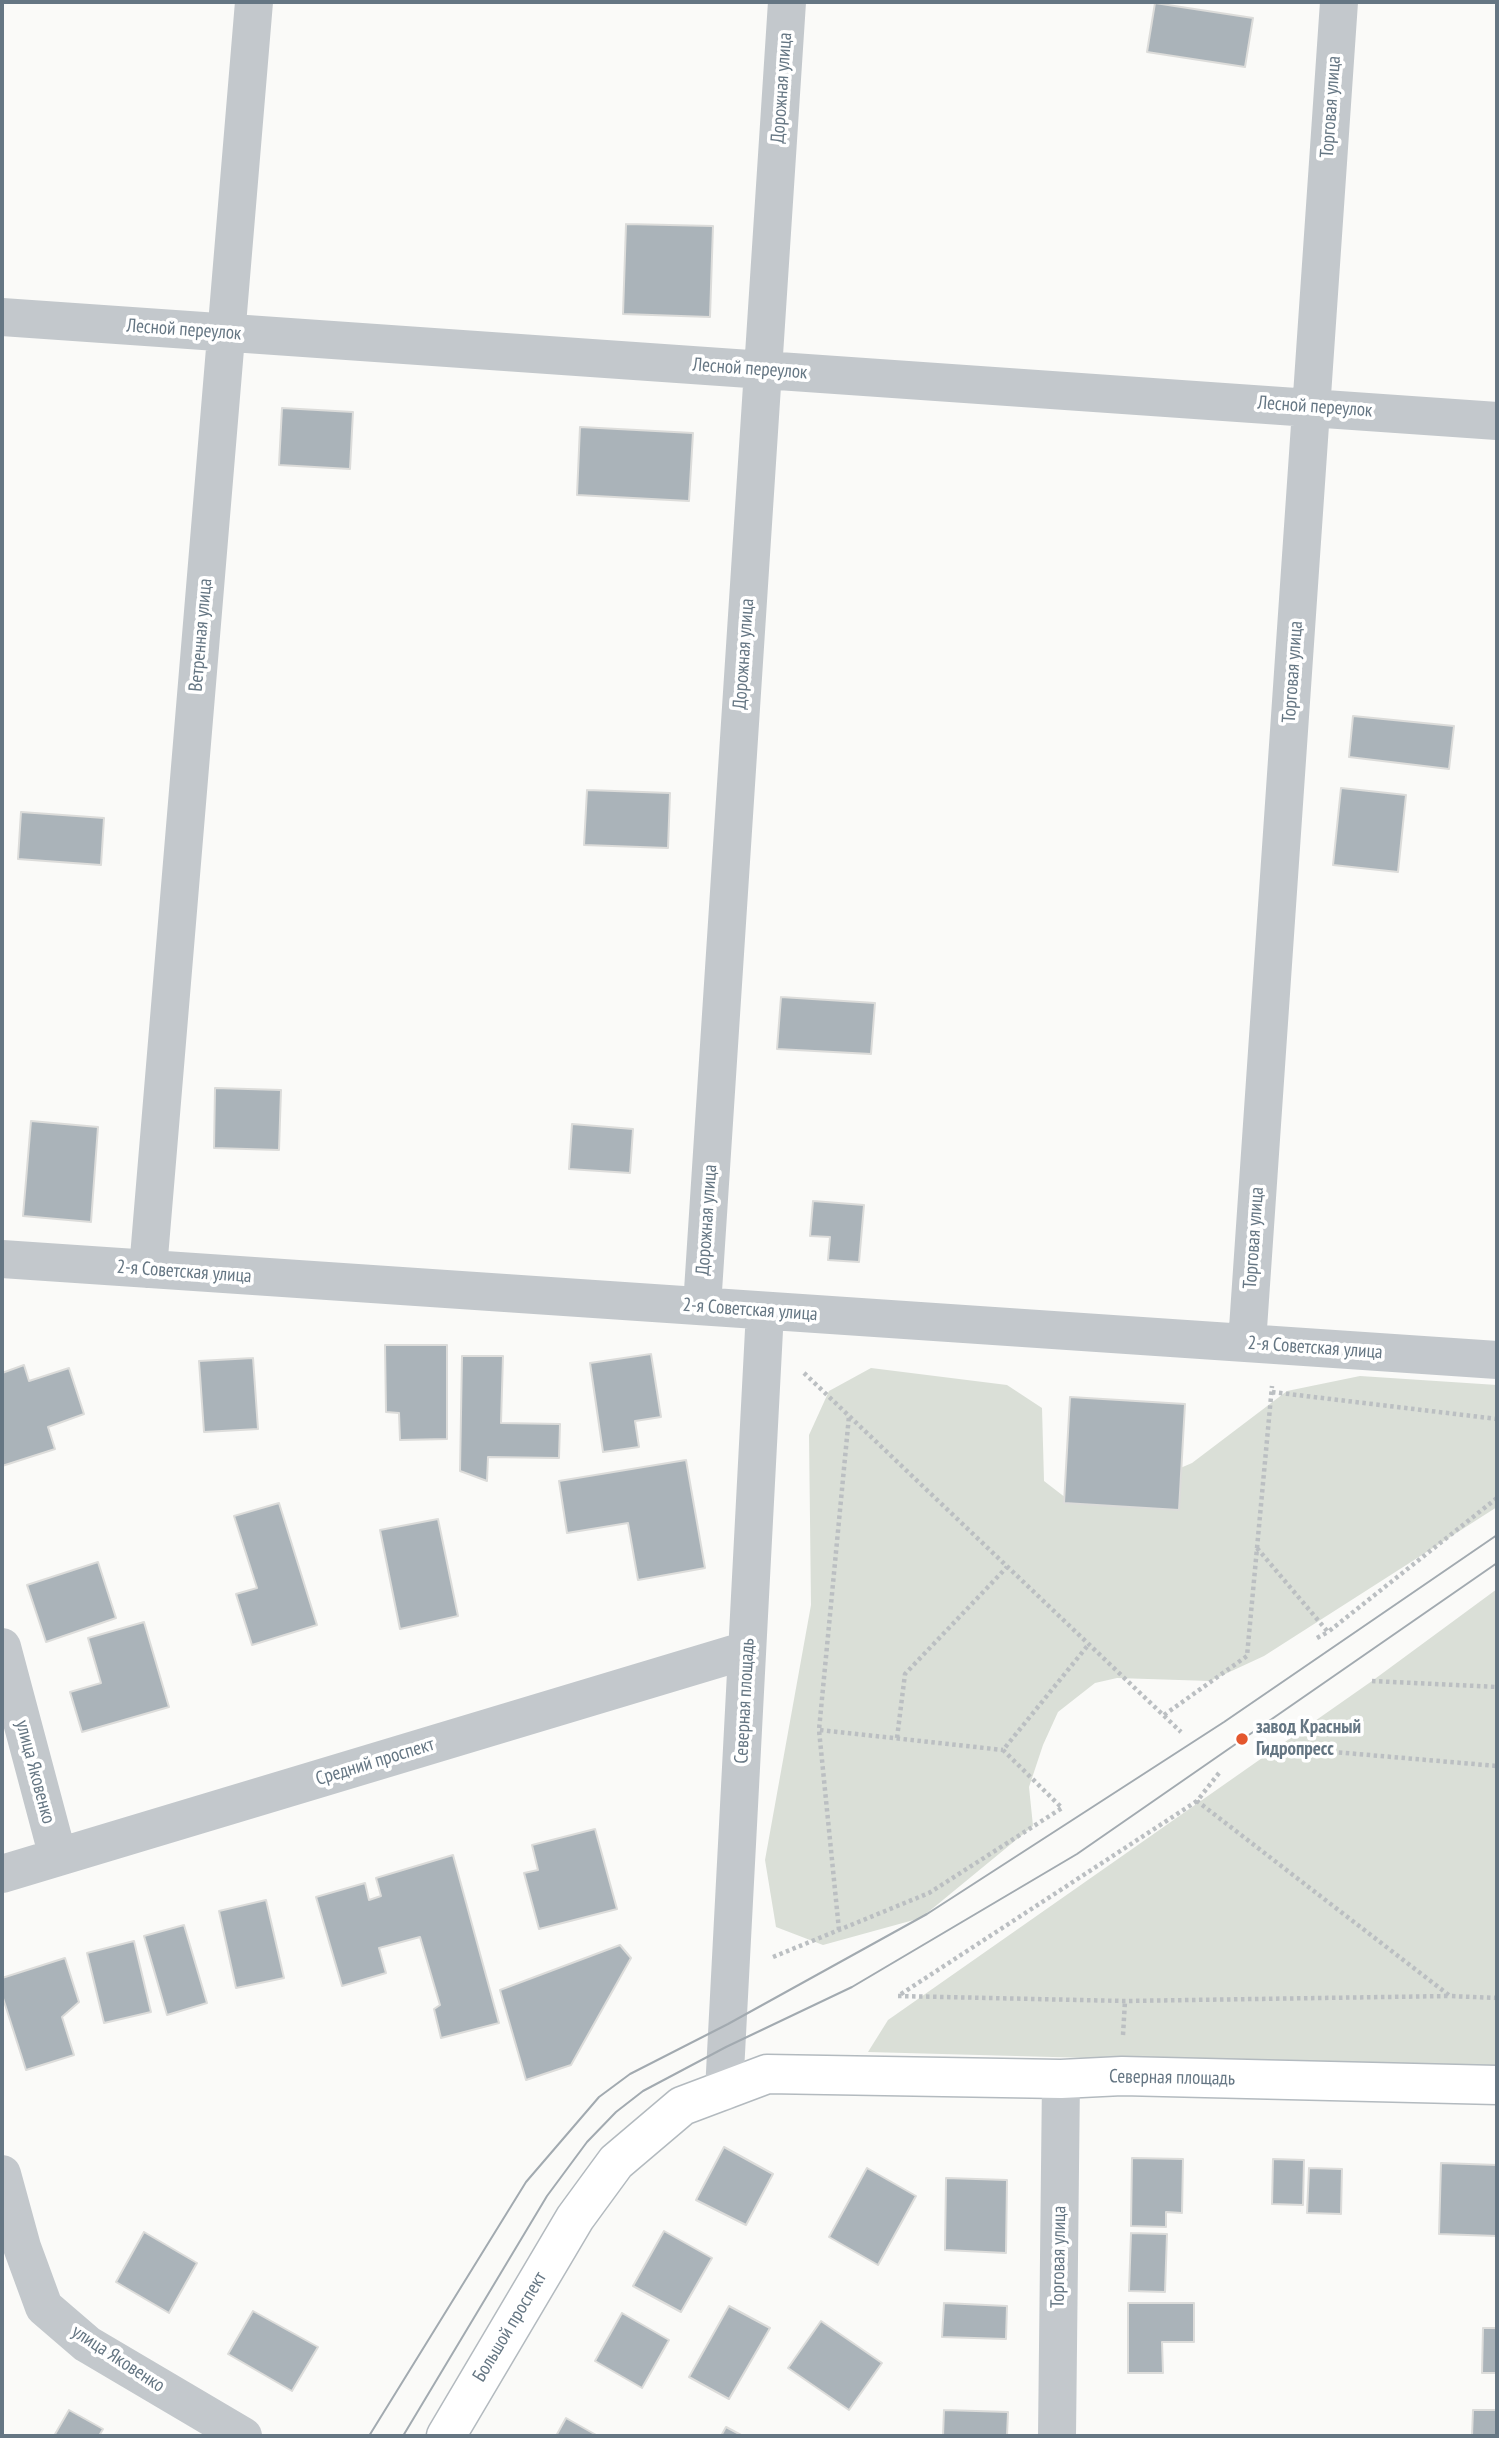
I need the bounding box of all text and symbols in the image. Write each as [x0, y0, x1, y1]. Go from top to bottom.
street label: Дорожная улица [767, 32, 797, 144]
street label: Торговая улица [1316, 55, 1346, 159]
street label: Лесной переулок [126, 315, 242, 345]
street label: Лесной переулок [692, 354, 808, 384]
street label: Лесной переулок [1257, 392, 1373, 422]
street label: Ветренная улица [185, 578, 217, 692]
street label: Дорожная улица [729, 598, 759, 710]
street label: Торговая улица [1278, 620, 1308, 724]
street label: Дорожная улица [692, 1164, 722, 1276]
street label: Торговая улица [1239, 1186, 1269, 1290]
street label: 2-я Советская улица [116, 1256, 252, 1288]
street label: 2-я Советская улица [682, 1294, 818, 1326]
street label: 2-я Советская улица [1247, 1332, 1383, 1364]
street label: Северная площадь [730, 1638, 760, 1764]
place label: завод Красный Гидропресс [1256, 1717, 1361, 1761]
street label: улица Яковенко [10, 1718, 60, 1826]
marker: завод Красный Гидропресс [1234, 1731, 1250, 1747]
street label: Средний проспект [313, 1733, 437, 1791]
street label: Северная площадь [1109, 2066, 1235, 2090]
street label: Торговая улица [1047, 2206, 1071, 2308]
street label: Большой проспект [468, 2268, 552, 2386]
street label: улица Яковенко [67, 2320, 169, 2398]

